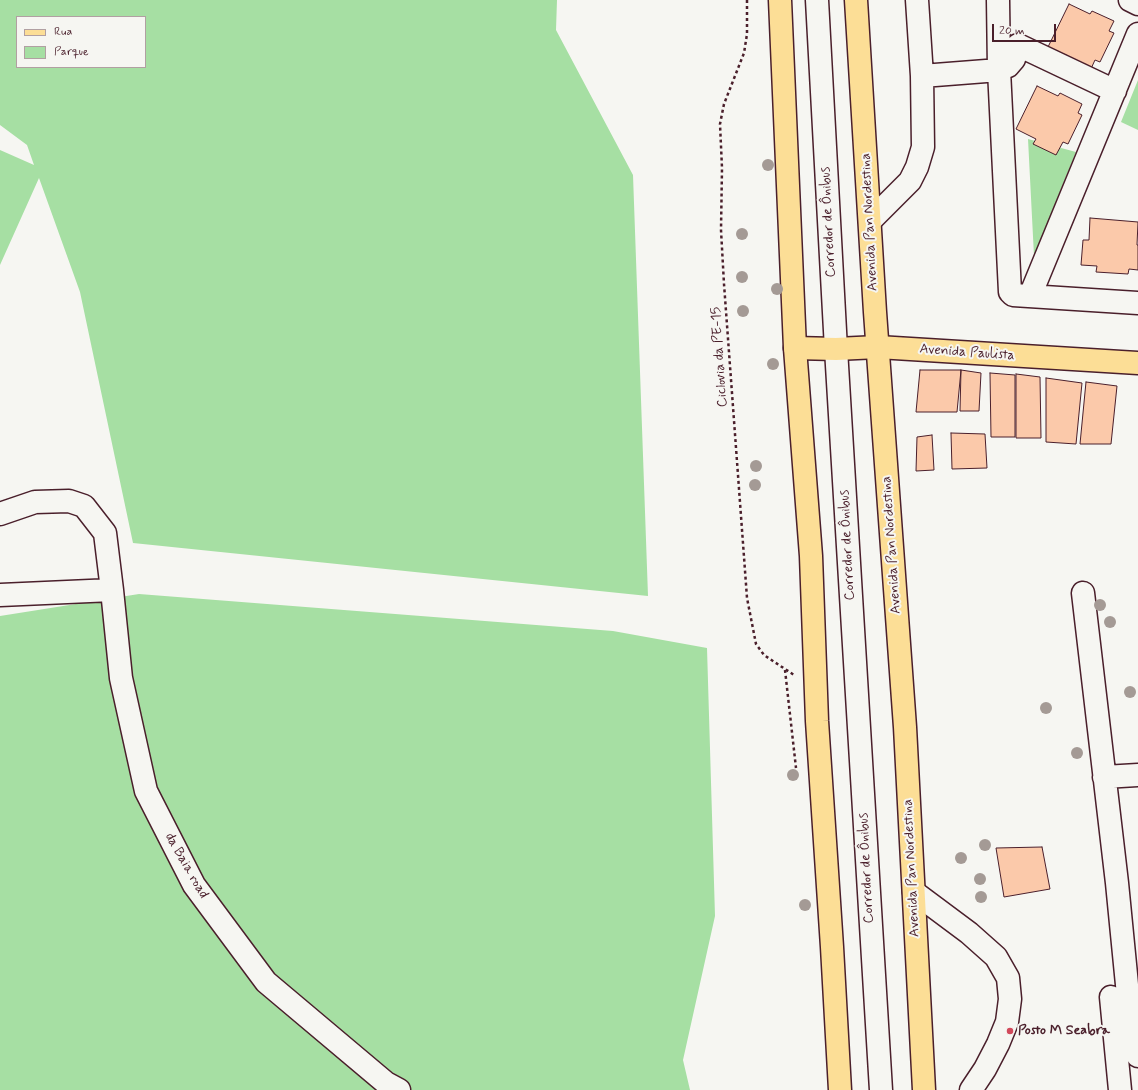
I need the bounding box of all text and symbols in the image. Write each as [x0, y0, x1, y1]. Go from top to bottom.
legend [16, 16, 146, 68]
scale bar [994, 16, 1058, 42]
text: 20 m [999, 23, 1025, 39]
text: Rua [54, 24, 72, 40]
text: Parque [54, 44, 89, 60]
street label: Avenida Pan Nordestina [858, 153, 882, 291]
street label: Corredor de Ônibus [818, 166, 840, 278]
street label: Ciclovia da PE-15 [708, 306, 732, 408]
street label: Avenida Paulista [919, 341, 1015, 365]
street label: Avenida Pan Nordestina [879, 475, 905, 615]
street label: Corredor de Ônibus [837, 489, 859, 601]
street label: Avenida Pan Nordestina [900, 799, 924, 937]
street label: Corredor de Ônibus [856, 812, 878, 924]
street label: da Baia road [160, 830, 212, 902]
place label: Posto M Seabra [1018, 1023, 1110, 1039]
marker: Posto M Seabra [1005, 1026, 1015, 1036]

